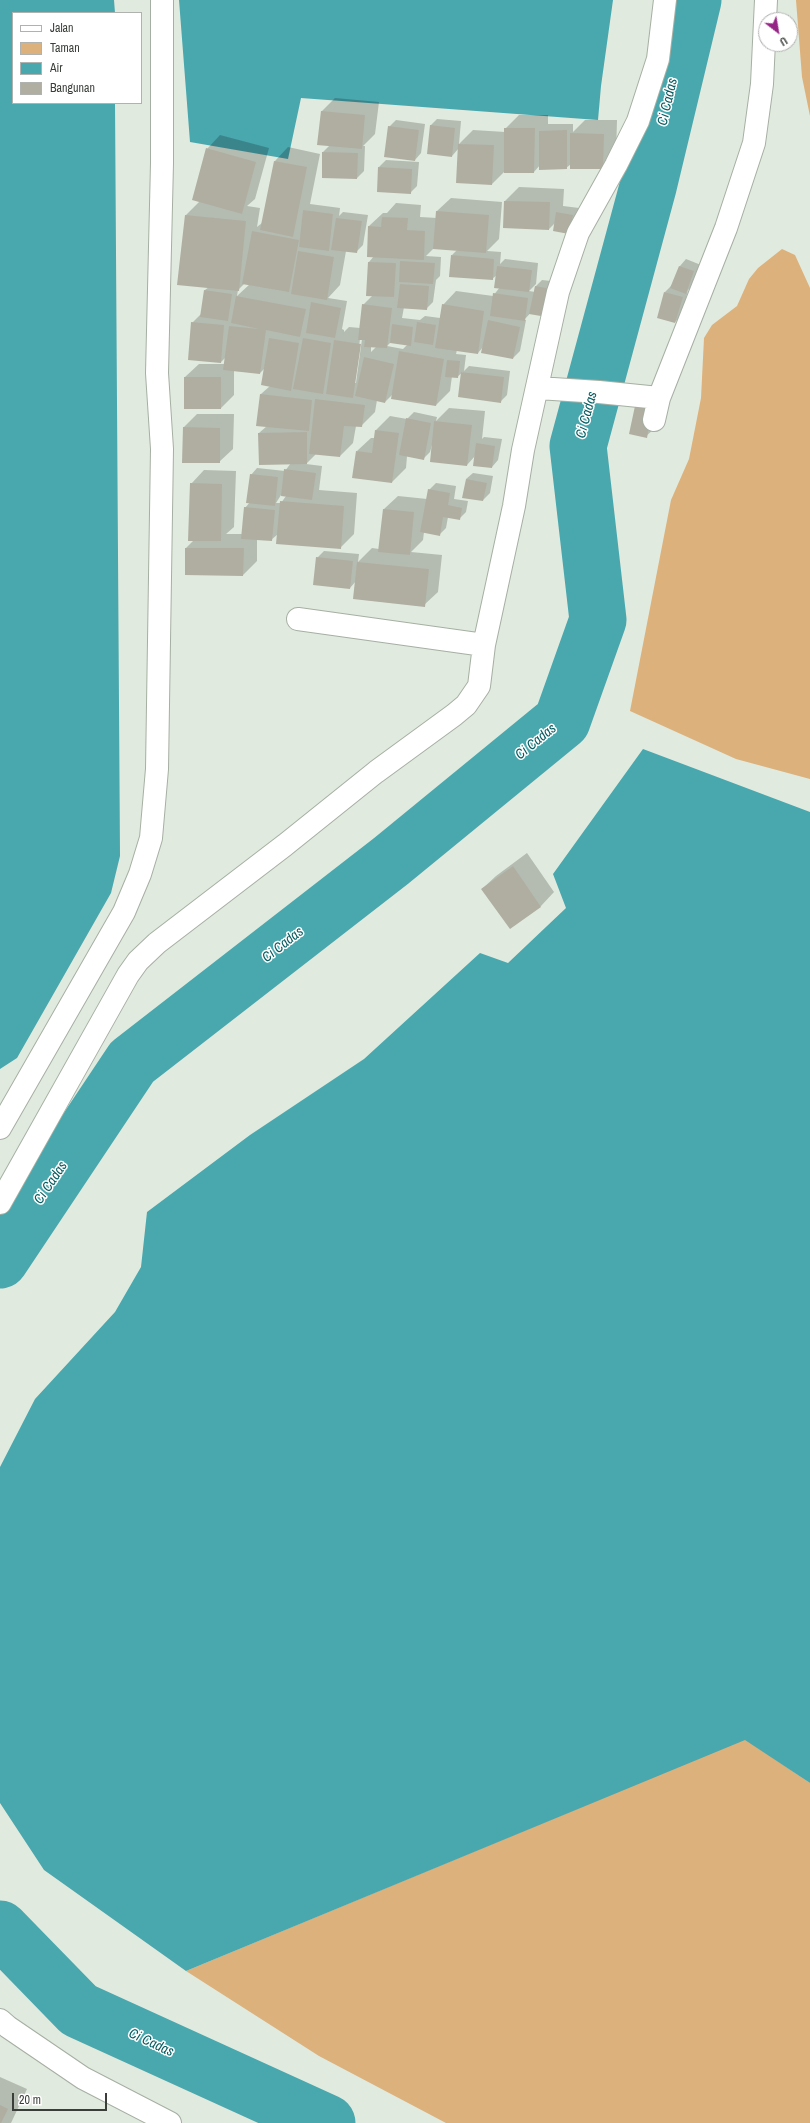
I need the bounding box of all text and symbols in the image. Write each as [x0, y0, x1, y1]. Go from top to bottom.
legend [12, 12, 142, 104]
north arrow [758, 12, 798, 52]
text: Jalan [50, 20, 74, 36]
text: U [777, 34, 790, 49]
text: Taman [50, 40, 80, 56]
text: Air [50, 60, 63, 76]
water label: Ci Cadas [654, 77, 682, 127]
text: Bangunan [50, 80, 95, 96]
water label: Ci Cadas [573, 390, 601, 440]
water label: Ci Cadas [512, 720, 560, 764]
water label: Ci Cadas [259, 924, 307, 966]
water label: Ci Cadas [31, 1158, 71, 1208]
water label: Ci Cadas [126, 2025, 176, 2061]
scale bar [14, 2085, 109, 2111]
text: 20 m [19, 2092, 41, 2108]

